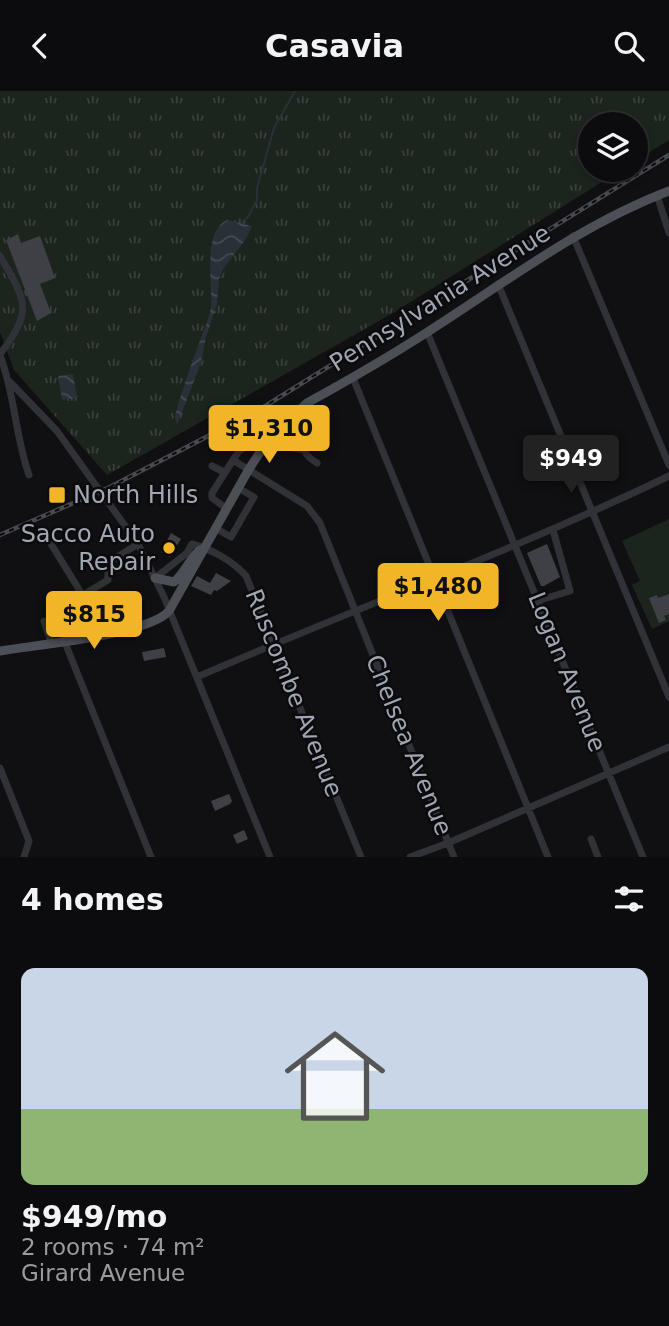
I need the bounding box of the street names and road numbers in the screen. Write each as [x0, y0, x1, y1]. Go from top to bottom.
street label: Pennsylvania Avenue [325, 219, 555, 377]
street label: Ruscombe Avenue [240, 585, 348, 801]
street label: Logan Avenue [522, 588, 612, 756]
street label: Chelsea Avenue [360, 651, 458, 839]

